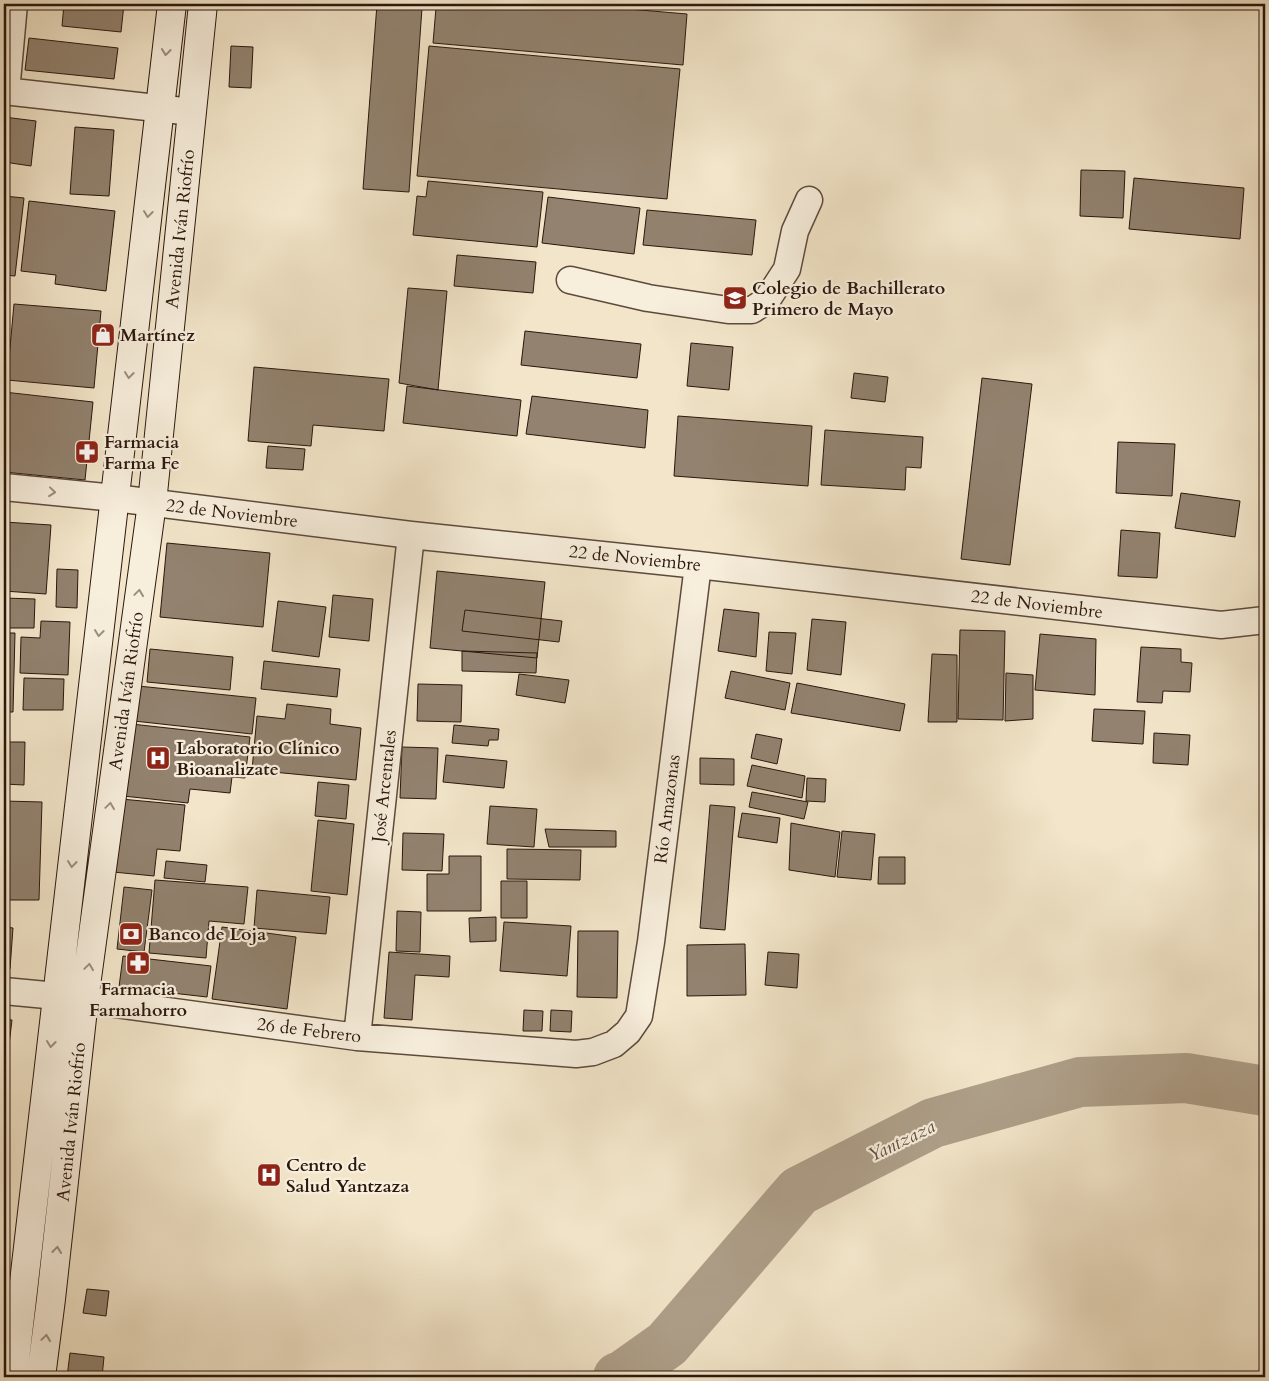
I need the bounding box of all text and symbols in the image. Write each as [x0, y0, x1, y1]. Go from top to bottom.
one-way arrow [161, 48, 172, 56]
street label: Avenida Iván Riofrío [160, 148, 201, 310]
one-way arrow [143, 210, 154, 218]
place label: Colegio de Bachillerato Primero de Mayo [752, 276, 945, 322]
school or university icon: Colegio de Bachillerato Primero de Mayo [722, 285, 748, 311]
shop icon: Martínez [90, 322, 116, 348]
place label: Martínez [120, 323, 195, 348]
one-way arrow [124, 371, 135, 379]
place label: Farmacia Farma Fe [104, 430, 180, 476]
pharmacy icon: Farmacia Farma Fe [74, 439, 100, 465]
one-way arrow [49, 486, 57, 497]
street label: 22 de Noviembre [164, 493, 299, 534]
street label: 22 de Noviembre [568, 539, 702, 578]
street label: 22 de Noviembre [969, 584, 1104, 625]
one-way arrow [133, 589, 144, 597]
street label: Avenida Iván Riofrío [103, 610, 150, 772]
one-way arrow [94, 630, 105, 638]
street label: José Arcentales [366, 729, 403, 847]
place label: Laboratorio Clínico Bioanalizate [176, 736, 340, 782]
hospital icon: Laboratorio Clínico Bioanalizate [145, 745, 171, 771]
street label: Río Amazonas [648, 753, 687, 865]
one-way arrow [104, 802, 115, 810]
one-way arrow [67, 861, 78, 869]
bank icon: Banco de Loja [118, 921, 144, 947]
place label: Banco de Loja [148, 922, 266, 947]
pharmacy icon: Farmacia Farmahorro [125, 950, 151, 976]
one-way arrow [83, 963, 93, 972]
place label: Farmacia Farmahorro [89, 977, 187, 1023]
street label: 26 de Febrero [255, 1012, 363, 1049]
one-way arrow [46, 1041, 57, 1049]
street label: Avenida Iván Riofrío [51, 1041, 92, 1203]
water label: Yantzaza [863, 1113, 940, 1168]
place label: Centro de Salud Yantzaza [286, 1153, 409, 1199]
hospital icon: Centro de Salud Yantzaza [256, 1162, 282, 1188]
one-way arrow [51, 1246, 62, 1254]
one-way arrow [40, 1334, 51, 1342]

